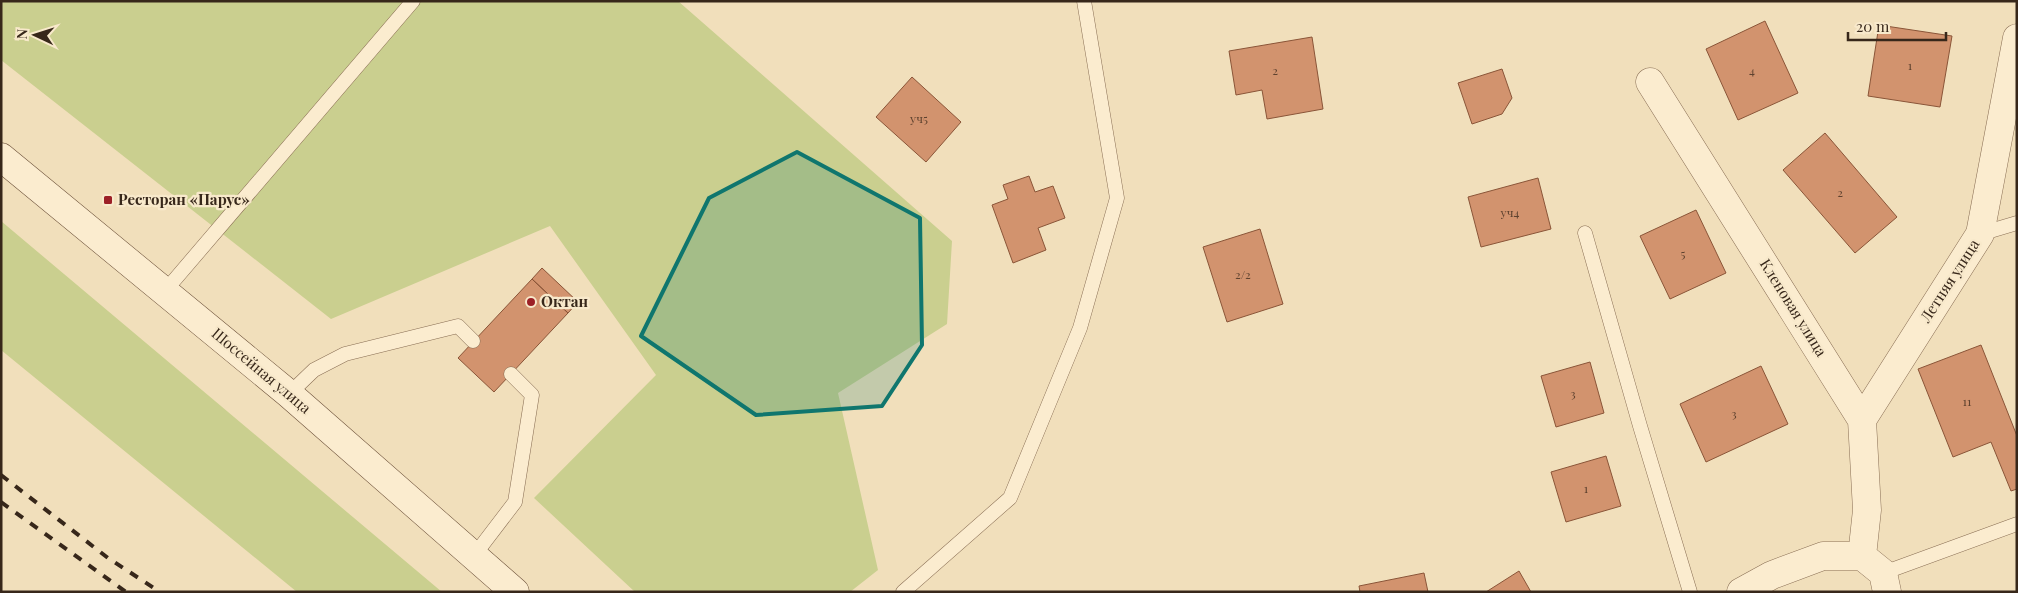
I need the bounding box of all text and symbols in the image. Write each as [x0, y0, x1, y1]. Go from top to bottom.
north arrow [10, 10, 60, 60]
scale bar [1848, 10, 1946, 42]
text: 20 m [1856, 16, 1890, 36]
text: N [12, 28, 31, 40]
house number: 1 [1908, 57, 1913, 73]
house number: 2 [1272, 62, 1278, 78]
house number: 4 [1749, 62, 1755, 78]
house number: уч5 [909, 110, 928, 126]
house number: 2 [1837, 184, 1843, 200]
place label: Ресторан «Парус» [118, 189, 250, 209]
marker: Ресторан «Парус» [102, 194, 114, 206]
house number: уч4 [1500, 204, 1519, 220]
street label: Летняя улица [1914, 235, 1984, 327]
house number: 5 [1681, 245, 1686, 261]
street label: Кленовая улица [1756, 255, 1832, 361]
house number: 2/2 [1235, 266, 1251, 282]
place label: Октан [541, 291, 589, 311]
marker: Октан [525, 296, 537, 308]
street label: Шоссейная улица [208, 323, 316, 418]
house number: 3 [1570, 385, 1576, 401]
house number: 11 [1963, 393, 1972, 409]
house number: 3 [1731, 405, 1737, 421]
house number: 1 [1584, 480, 1589, 496]

